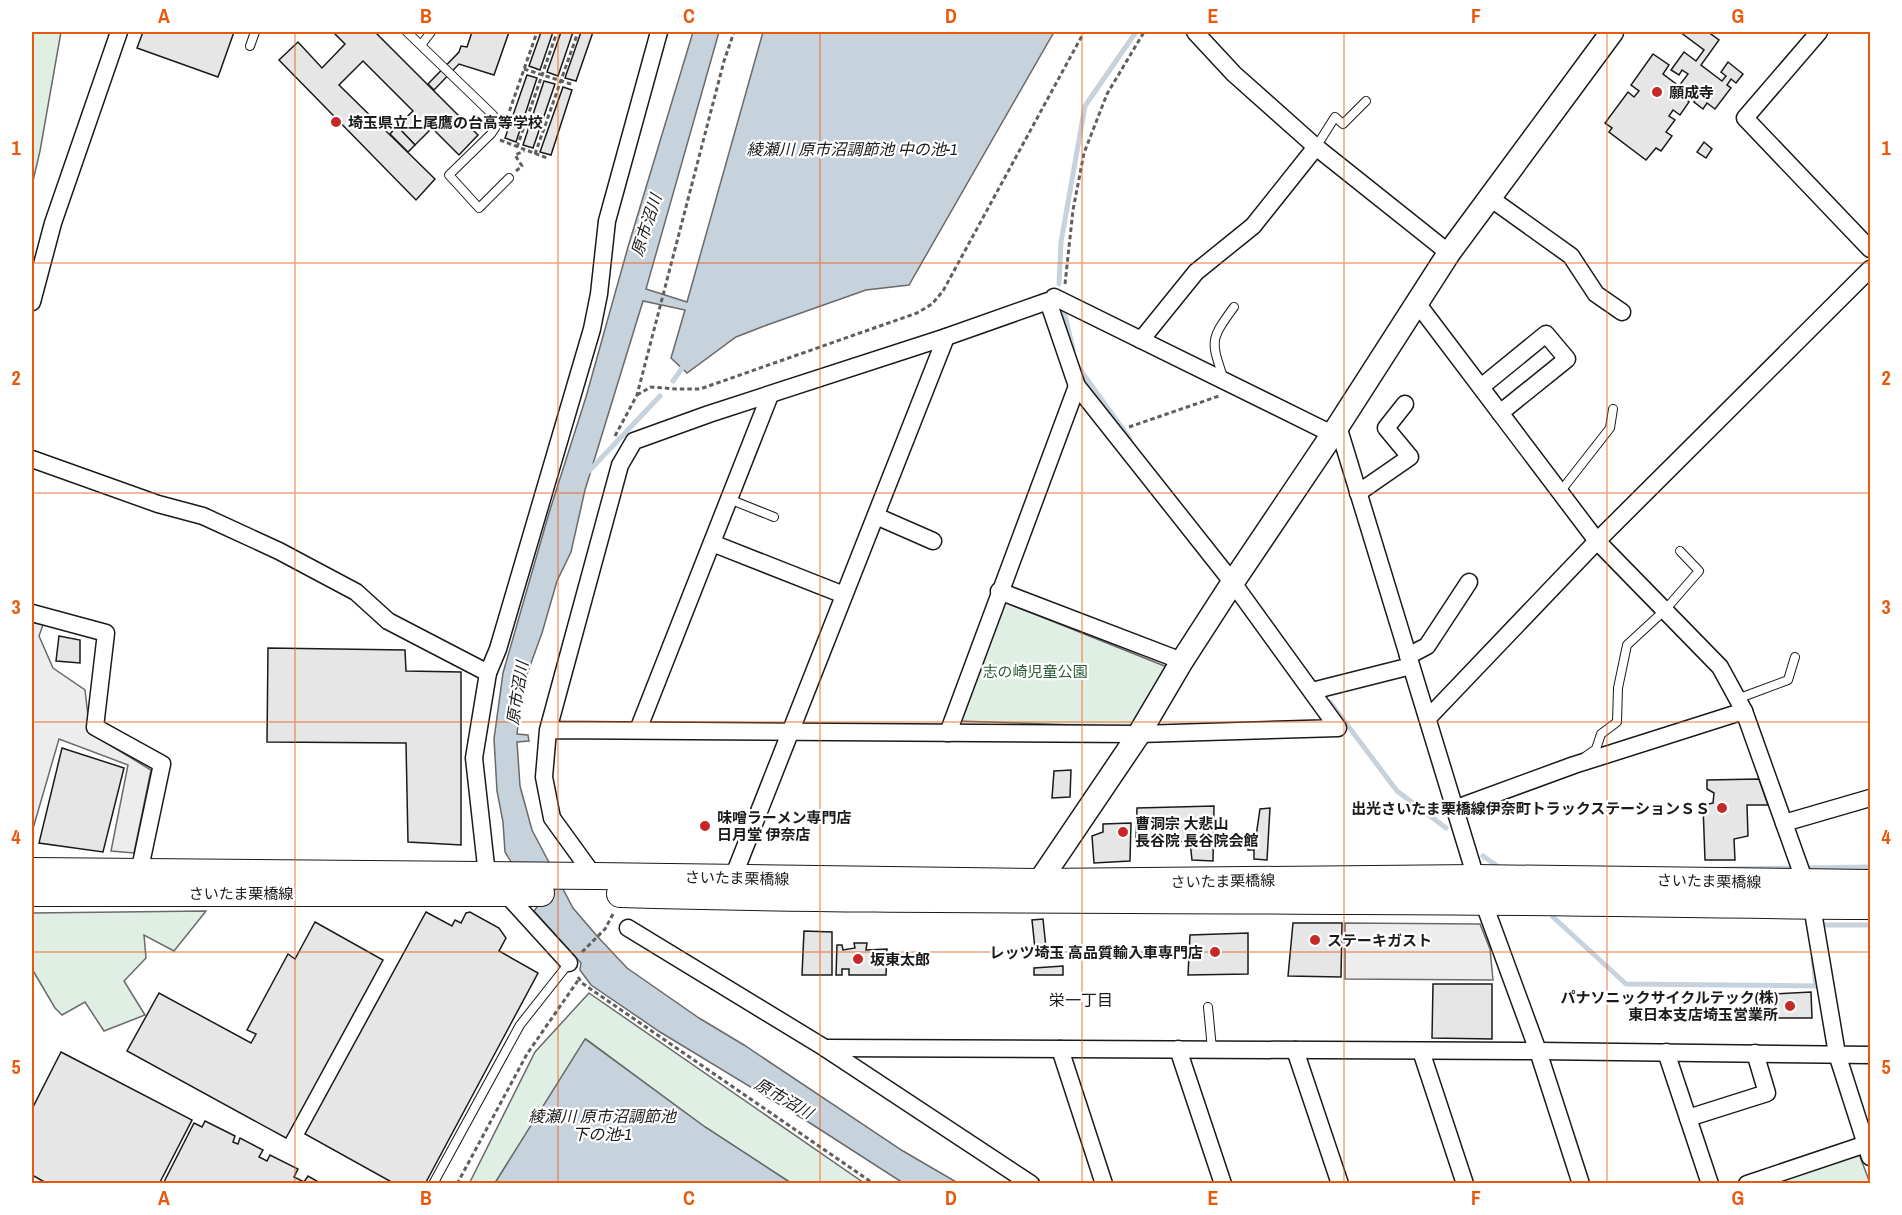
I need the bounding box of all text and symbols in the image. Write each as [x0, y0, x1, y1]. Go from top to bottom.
text: A [158, 2, 170, 29]
text: B [420, 2, 432, 29]
text: C [683, 2, 695, 29]
text: D [945, 2, 957, 29]
text: E [1208, 2, 1219, 29]
text: F [1471, 2, 1481, 29]
text: G [1732, 2, 1744, 29]
place label: 願成寺 [1669, 82, 1714, 103]
marker: 願成寺 [1650, 85, 1664, 99]
place label: 埼玉県立上尾鷹の台高等学校 [348, 112, 543, 133]
marker: 埼玉県立上尾鷹の台高等学校 [329, 115, 343, 129]
text: 1 [11, 134, 21, 161]
text: 1 [1881, 134, 1891, 161]
water label: 綾瀬川 原市沼調節池 中の池-1 [747, 138, 957, 160]
water label: 原市沼川 [626, 189, 667, 259]
text: 2 [11, 364, 21, 391]
text: 2 [1881, 364, 1891, 391]
text: 3 [11, 593, 21, 620]
text: 3 [1881, 593, 1891, 620]
water label: 原市沼川 [501, 658, 533, 726]
park label: 志の崎児童公園 [982, 661, 1088, 682]
place label: 出光さいたま栗橋線伊奈町トラックステーションＳＳ [1351, 798, 1710, 819]
marker: 出光さいたま栗橋線伊奈町トラックステーションＳＳ [1715, 801, 1729, 815]
place label: 味噌ラーメン専門店 日月堂 伊奈店 [717, 807, 851, 845]
place label: 曹洞宗 大悲山 長谷院 長谷院会館 [1135, 813, 1258, 851]
marker: 味噌ラーメン専門店 日月堂 伊奈店 [698, 819, 712, 833]
text: 4 [11, 823, 21, 850]
text: 4 [1881, 823, 1891, 850]
marker: 曹洞宗 大悲山 長谷院 長谷院会館 [1116, 825, 1130, 839]
street label: さいたま栗橋線 [685, 867, 789, 889]
street label: さいたま栗橋線 [1171, 870, 1275, 892]
street label: さいたま栗橋線 [1657, 870, 1761, 892]
street label: さいたま栗橋線 [189, 883, 293, 904]
place label: ステーキガスト [1327, 930, 1432, 951]
marker: ステーキガスト [1308, 933, 1322, 947]
place label: レッツ埼玉 高品質輸入車専門店 [990, 942, 1203, 963]
marker: レッツ埼玉 高品質輸入車専門店 [1208, 945, 1222, 959]
place label: 坂東太郎 [870, 949, 930, 970]
marker: 坂東太郎 [851, 952, 865, 966]
place label: パナソニックサイクルテック(株) 東日本支店埼玉営業所 [1561, 987, 1778, 1025]
district label: 栄一丁目 [1049, 989, 1113, 1011]
marker: パナソニックサイクルテック(株) 東日本支店埼玉営業所 [1783, 999, 1797, 1013]
text: 5 [11, 1053, 21, 1080]
text: 5 [1881, 1053, 1891, 1080]
water label: 原市沼川 [751, 1072, 819, 1125]
water label: 綾瀬川 原市沼調節池 下の池-1 [528, 1105, 678, 1145]
text: A [158, 1184, 170, 1211]
text: B [420, 1184, 432, 1211]
text: C [683, 1184, 695, 1211]
text: D [945, 1184, 957, 1211]
text: E [1208, 1184, 1219, 1211]
text: F [1471, 1184, 1481, 1211]
text: G [1732, 1184, 1744, 1211]

